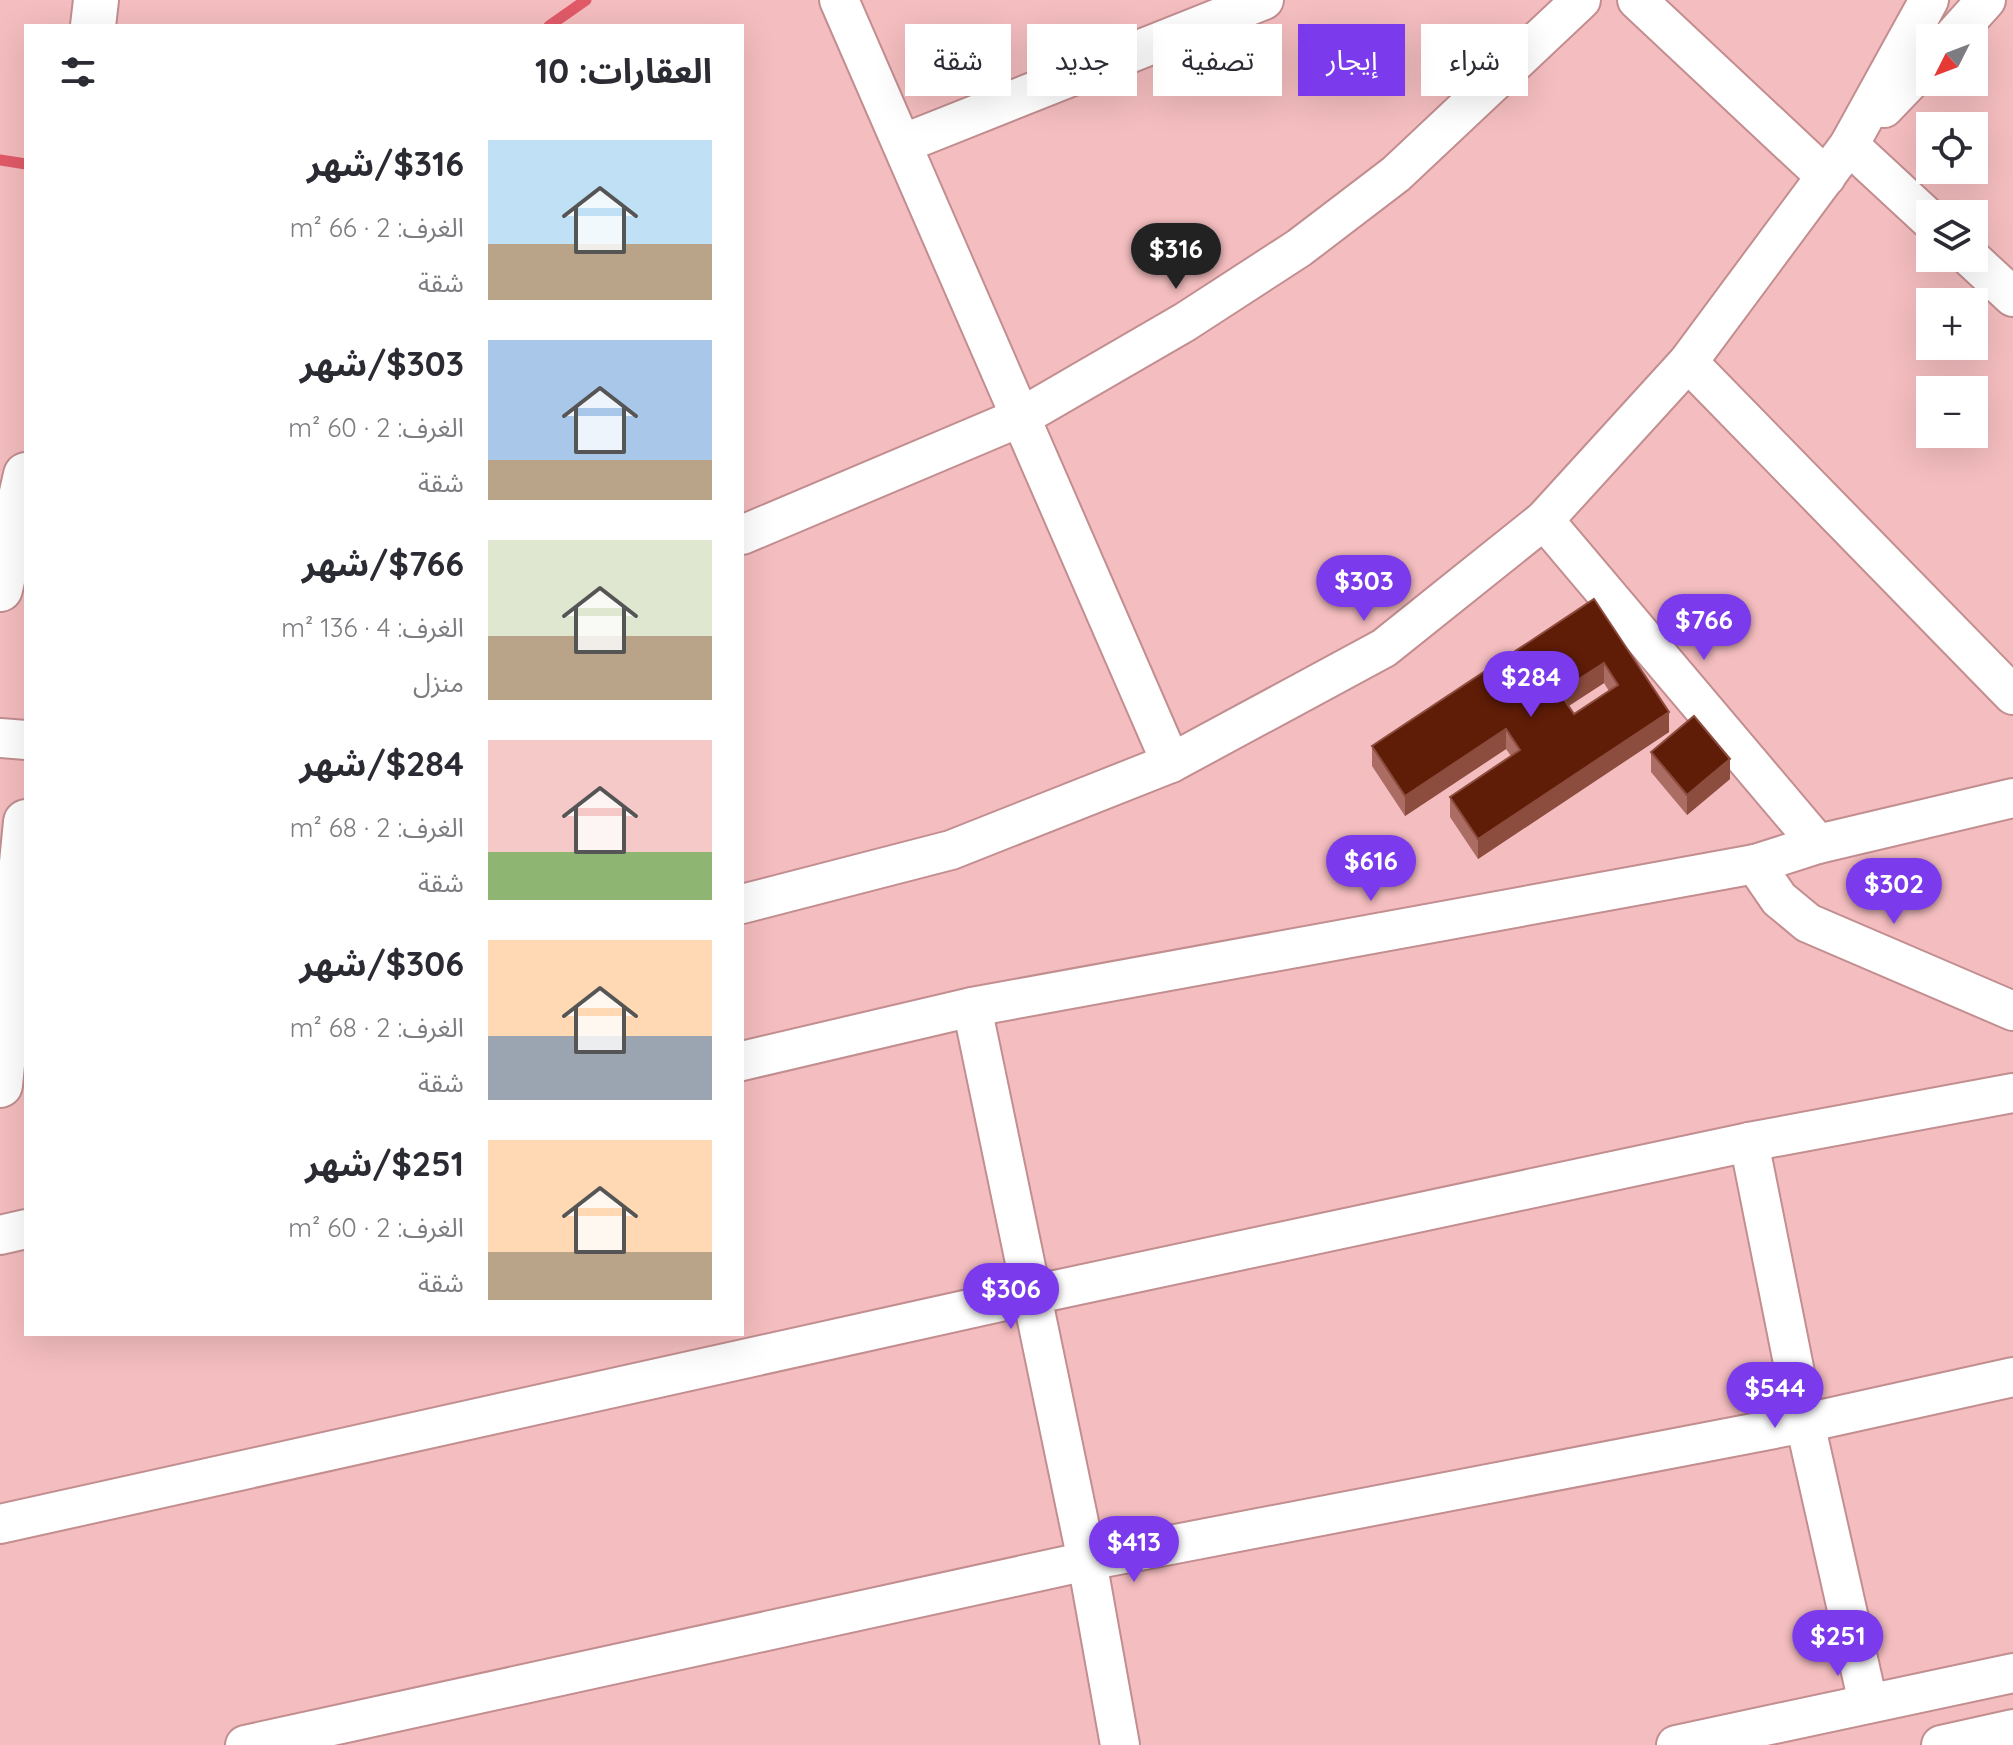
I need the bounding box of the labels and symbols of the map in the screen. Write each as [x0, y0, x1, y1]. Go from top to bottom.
north arrow [1916, 24, 1988, 96]
pin: $316 [1129, 223, 1223, 291]
pin: $303 [1317, 555, 1411, 623]
pin: $766 [1657, 594, 1751, 662]
pin: $284 [1484, 651, 1578, 719]
pin: $616 [1324, 835, 1418, 903]
pin: $302 [1847, 858, 1941, 926]
pin: $306 [964, 1263, 1058, 1331]
pin: $544 [1728, 1362, 1822, 1430]
pin: $413 [1087, 1516, 1181, 1584]
pin: $251 [1791, 1610, 1885, 1678]

